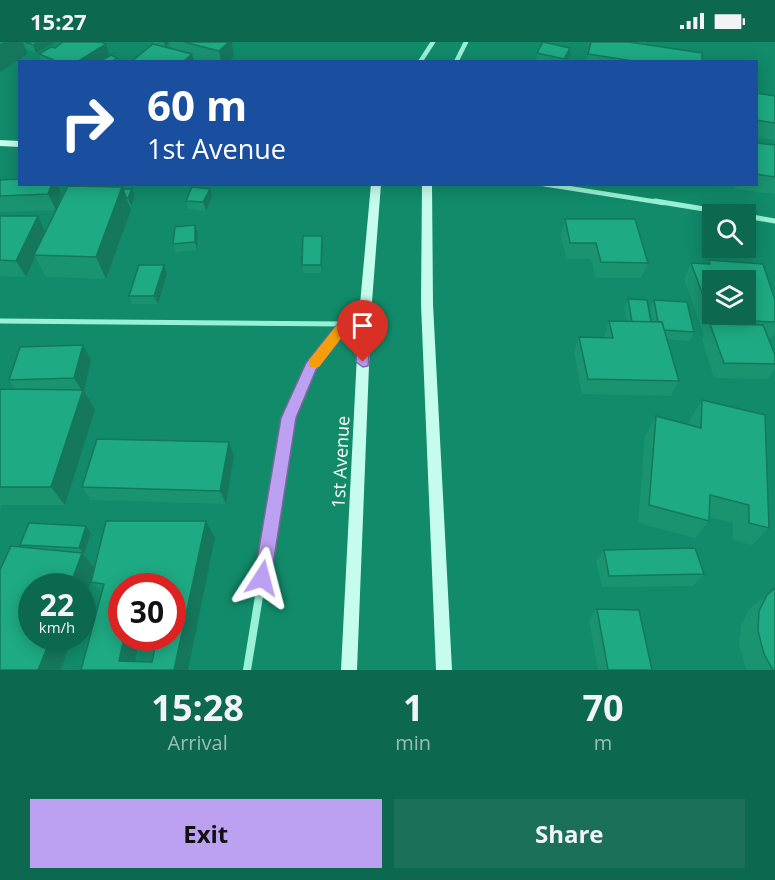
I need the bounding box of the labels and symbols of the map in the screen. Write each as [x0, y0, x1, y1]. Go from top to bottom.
pin [337, 300, 388, 362]
street label: 1st Avenue [326, 415, 354, 509]
position arrow [230, 546, 294, 610]
speed limit sign: 30 [108, 573, 186, 651]

